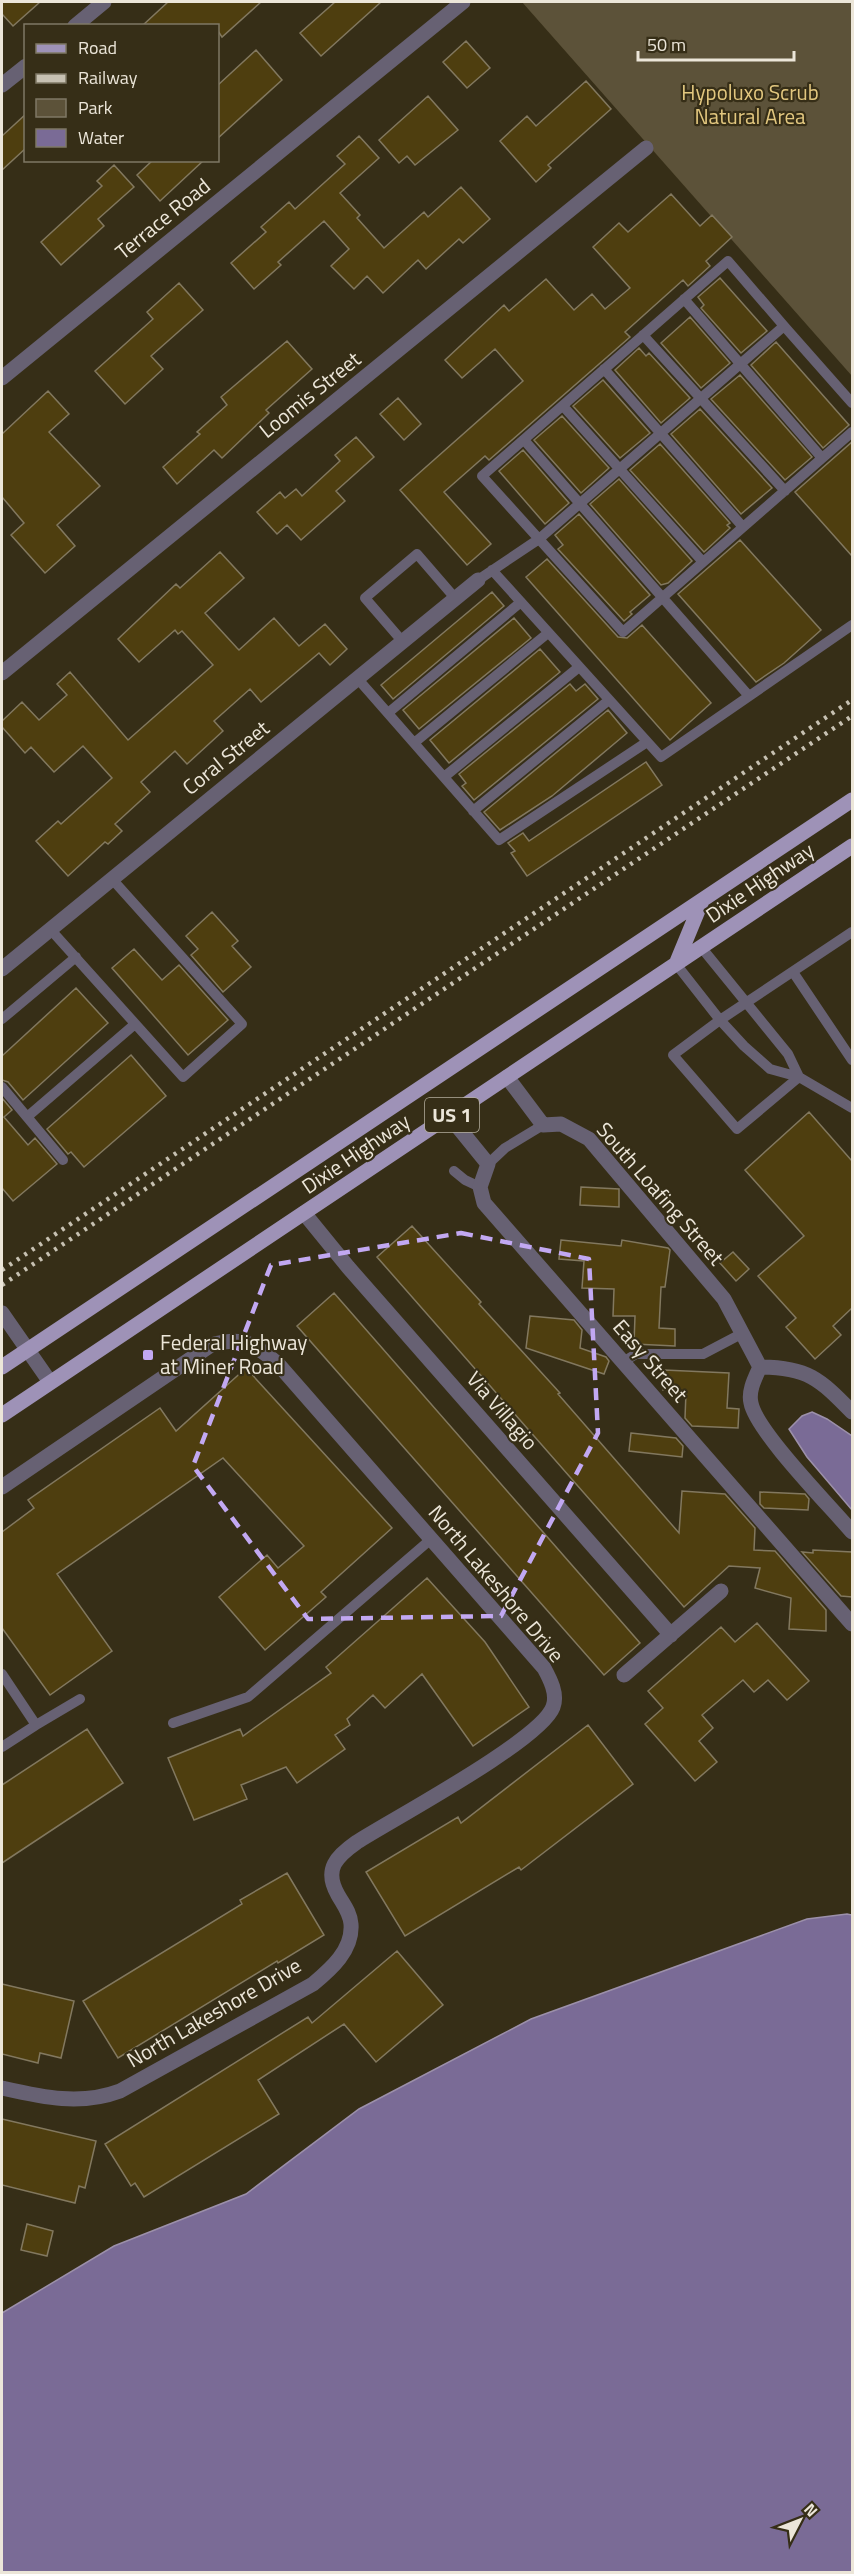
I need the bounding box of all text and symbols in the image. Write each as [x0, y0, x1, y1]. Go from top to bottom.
legend [24, 24, 219, 162]
scale bar [638, 24, 794, 62]
text: 50 m [647, 31, 686, 58]
text: Road [78, 34, 117, 61]
text: Railway [78, 64, 138, 91]
park label: Hypoluxo Scrub Natural Area [681, 76, 819, 132]
text: Park [78, 94, 113, 121]
text: Water [78, 124, 124, 151]
street label: Terrace Road [108, 170, 217, 267]
street label: Loomis Street [252, 343, 368, 445]
street label: Coral Street [175, 712, 276, 802]
street label: Dixie Highway [699, 834, 820, 930]
road number: US 1 [425, 1098, 479, 1132]
street label: Dixie Highway [295, 1105, 416, 1201]
street label: South Loafing Street [589, 1115, 733, 1273]
street label: Easy Street [606, 1312, 696, 1409]
place label: Federal Highway at Miner Road [160, 1326, 307, 1382]
marker: Federal Highway at Miner Road [141, 1348, 155, 1362]
street label: Via Villagio [459, 1364, 546, 1457]
street label: North Lakeshore Drive [421, 1498, 572, 1669]
street label: North Lakeshore Drive [120, 1949, 307, 2075]
north arrow [770, 2490, 830, 2550]
text: N [799, 2498, 824, 2522]

